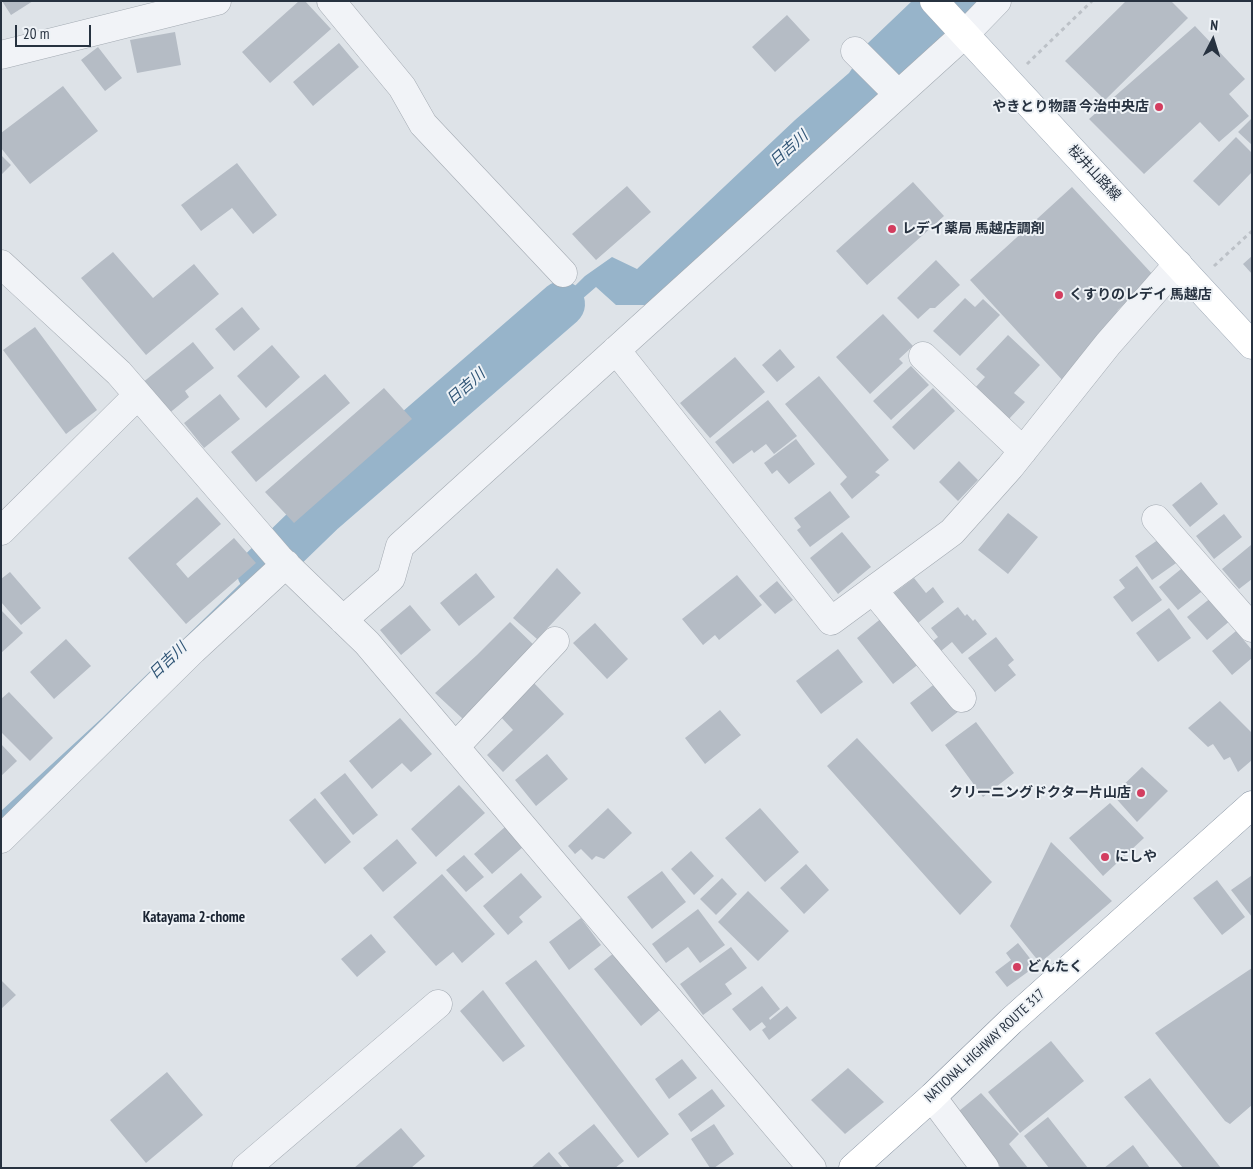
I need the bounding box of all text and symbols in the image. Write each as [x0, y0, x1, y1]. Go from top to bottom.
scale bar [18, 15, 94, 47]
north arrow [1188, 15, 1238, 65]
text: N [1210, 16, 1219, 34]
text: 20 m [23, 24, 49, 43]
place label: やきとり物語 今治中央店 [992, 99, 1149, 115]
marker: やきとり物語 今治中央店 [1153, 101, 1165, 113]
water label: 日吉川 [766, 127, 812, 171]
street label: 桜井山路線 [1064, 142, 1124, 204]
place label: レデイ薬局 馬越店調剤 [902, 221, 1045, 237]
marker: レデイ薬局 馬越店調剤 [886, 223, 898, 235]
place label: くすりのレデイ 馬越店 [1069, 287, 1212, 303]
marker: くすりのレデイ 馬越店 [1053, 289, 1065, 301]
water label: 日吉川 [443, 365, 489, 409]
water label: 日吉川 [146, 639, 190, 683]
place label: クリーニングドクター片山店 [949, 785, 1131, 801]
marker: クリーニングドクター片山店 [1135, 787, 1147, 799]
place label: にしや [1115, 849, 1157, 865]
marker: にしや [1099, 851, 1111, 863]
district label: Katayama 2-chome [143, 909, 245, 927]
place label: どんたく [1027, 959, 1083, 975]
marker: どんたく [1011, 961, 1023, 973]
street label: NATIONAL HIGHWAY ROUTE 317 [921, 986, 1049, 1106]

